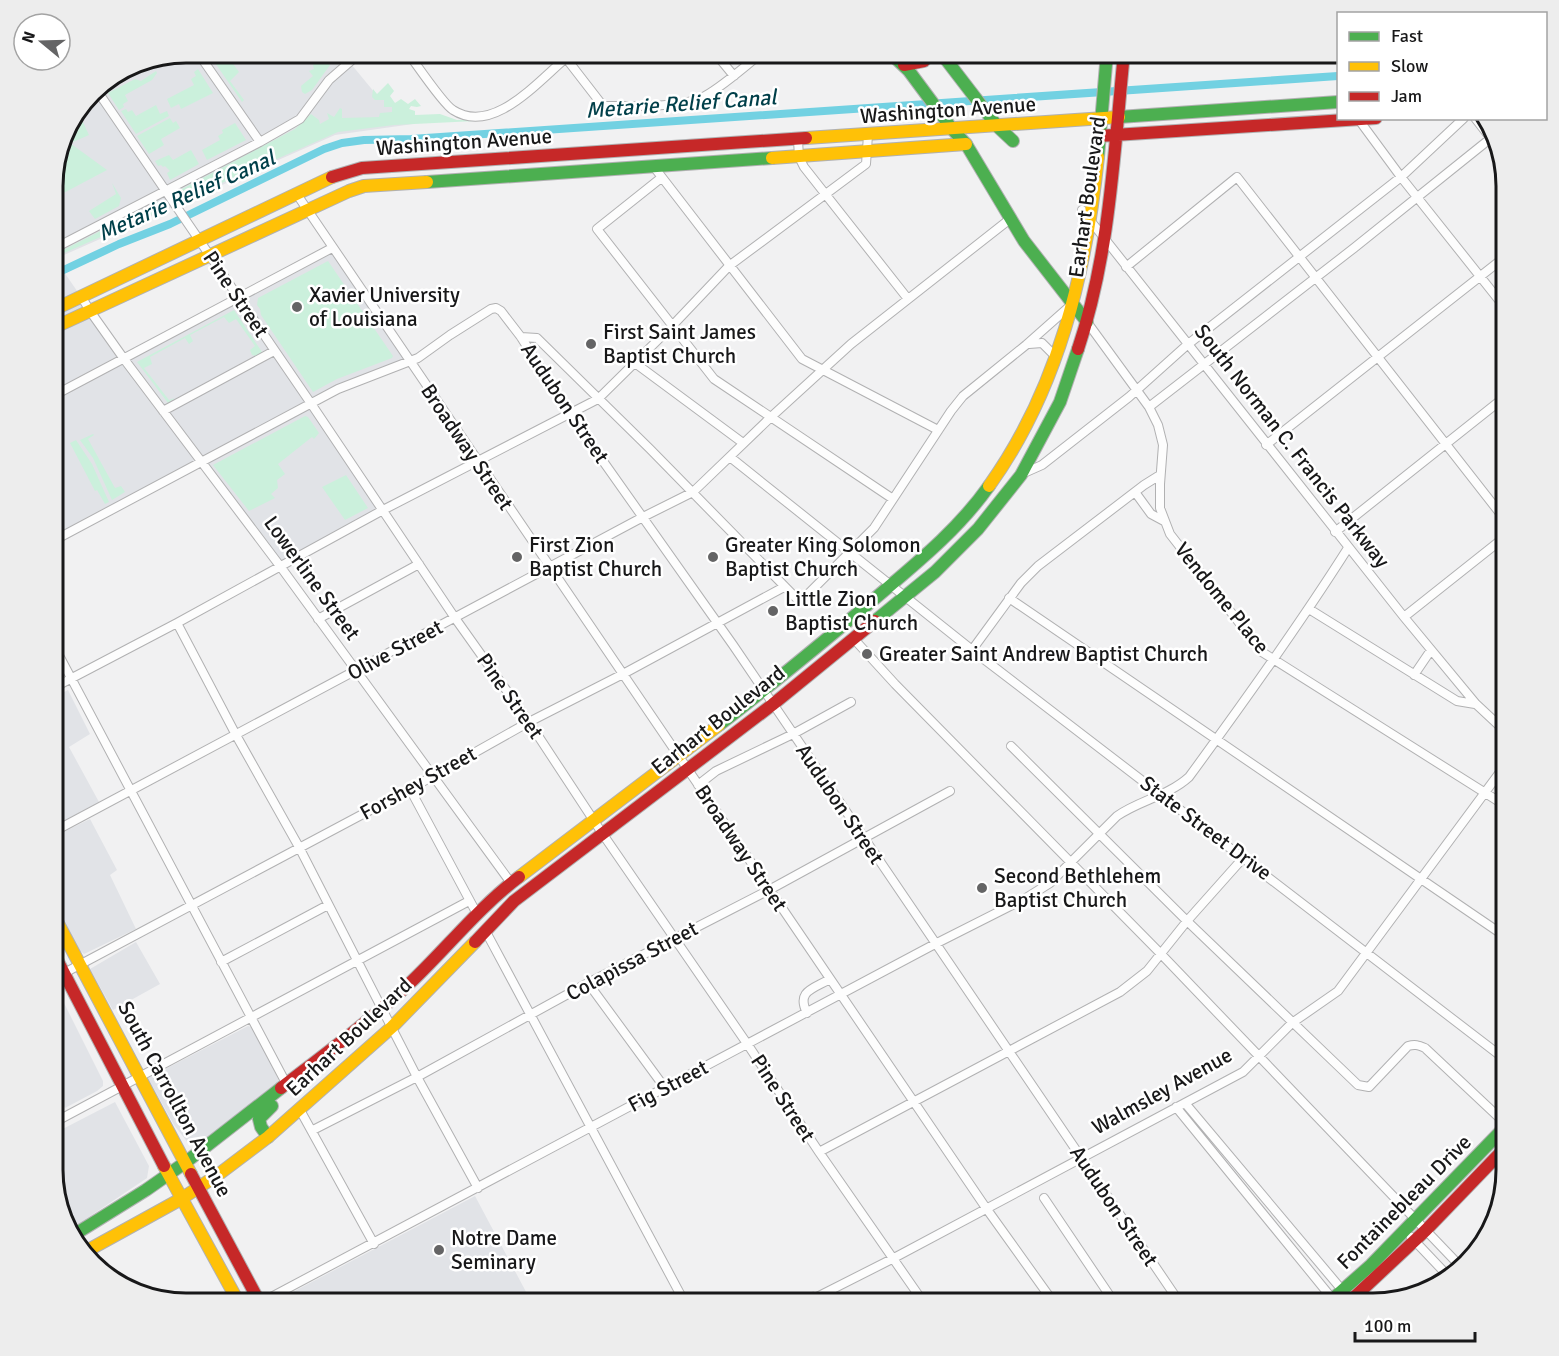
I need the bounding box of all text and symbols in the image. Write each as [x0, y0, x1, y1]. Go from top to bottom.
north arrow [12, 12, 72, 72]
legend [1337, 12, 1547, 120]
text: Fast [1391, 25, 1423, 47]
text: N [17, 29, 40, 46]
text: Slow [1391, 55, 1428, 77]
water label: Metarie Relief Canal [585, 83, 779, 124]
text: Jam [1391, 85, 1422, 107]
street label: Washington Avenue [859, 91, 1037, 129]
street label: Earhart Boulevard [1063, 115, 1111, 279]
street label: Washington Avenue [375, 123, 553, 161]
water label: Metarie Relief Canal [93, 144, 280, 247]
street label: Pine Street [198, 246, 274, 342]
place label: Xavier University of Louisiana [309, 282, 460, 332]
marker: Xavier University of Louisiana [290, 300, 304, 314]
place label: First Saint James Baptist Church [603, 319, 756, 369]
street label: South Norman C. Francis Parkway [1189, 319, 1395, 573]
marker: First Saint James Baptist Church [584, 337, 598, 351]
street label: Audubon Street [515, 338, 615, 468]
street label: Broadway Street [415, 379, 519, 515]
street label: Lowerline Street [258, 511, 366, 645]
place label: First Zion Baptist Church [529, 532, 662, 582]
place label: Greater King Solomon Baptist Church [725, 532, 921, 582]
street label: Vendome Place [1169, 537, 1275, 659]
marker: First Zion Baptist Church [510, 550, 524, 564]
marker: Greater King Solomon Baptist Church [706, 550, 720, 564]
place label: Little Zion Baptist Church [785, 586, 918, 636]
marker: Little Zion Baptist Church [766, 604, 780, 618]
street label: Olive Street [343, 614, 447, 686]
place label: Greater Saint Andrew Baptist Church [879, 641, 1208, 667]
marker: Greater Saint Andrew Baptist Church [860, 647, 874, 661]
street label: Pine Street [471, 648, 549, 744]
street label: Earhart Boulevard [646, 660, 790, 780]
street label: Audubon Street [790, 739, 890, 869]
street label: Forshey Street [355, 740, 481, 826]
street label: State Street Drive [1135, 770, 1277, 886]
street label: Broadway Street [689, 780, 793, 916]
place label: Second Bethlehem Baptist Church [994, 863, 1161, 913]
marker: Second Bethlehem Baptist Church [975, 881, 989, 895]
street label: Colapissa Street [562, 915, 702, 1007]
street label: Earhart Boulevard [281, 972, 417, 1102]
street label: South Carrollton Avenue [112, 997, 238, 1201]
street label: Walmsley Avenue [1087, 1042, 1237, 1140]
street label: Pine Street [745, 1049, 821, 1147]
street label: Fig Street [623, 1054, 713, 1118]
street label: Fontainebleau Drive [1331, 1129, 1477, 1275]
street label: Audubon Street [1064, 1141, 1164, 1271]
place label: Notre Dame Seminary [451, 1225, 557, 1275]
marker: Notre Dame Seminary [432, 1243, 446, 1257]
scale bar [1355, 1305, 1475, 1343]
text: 100 m [1364, 1315, 1411, 1337]

